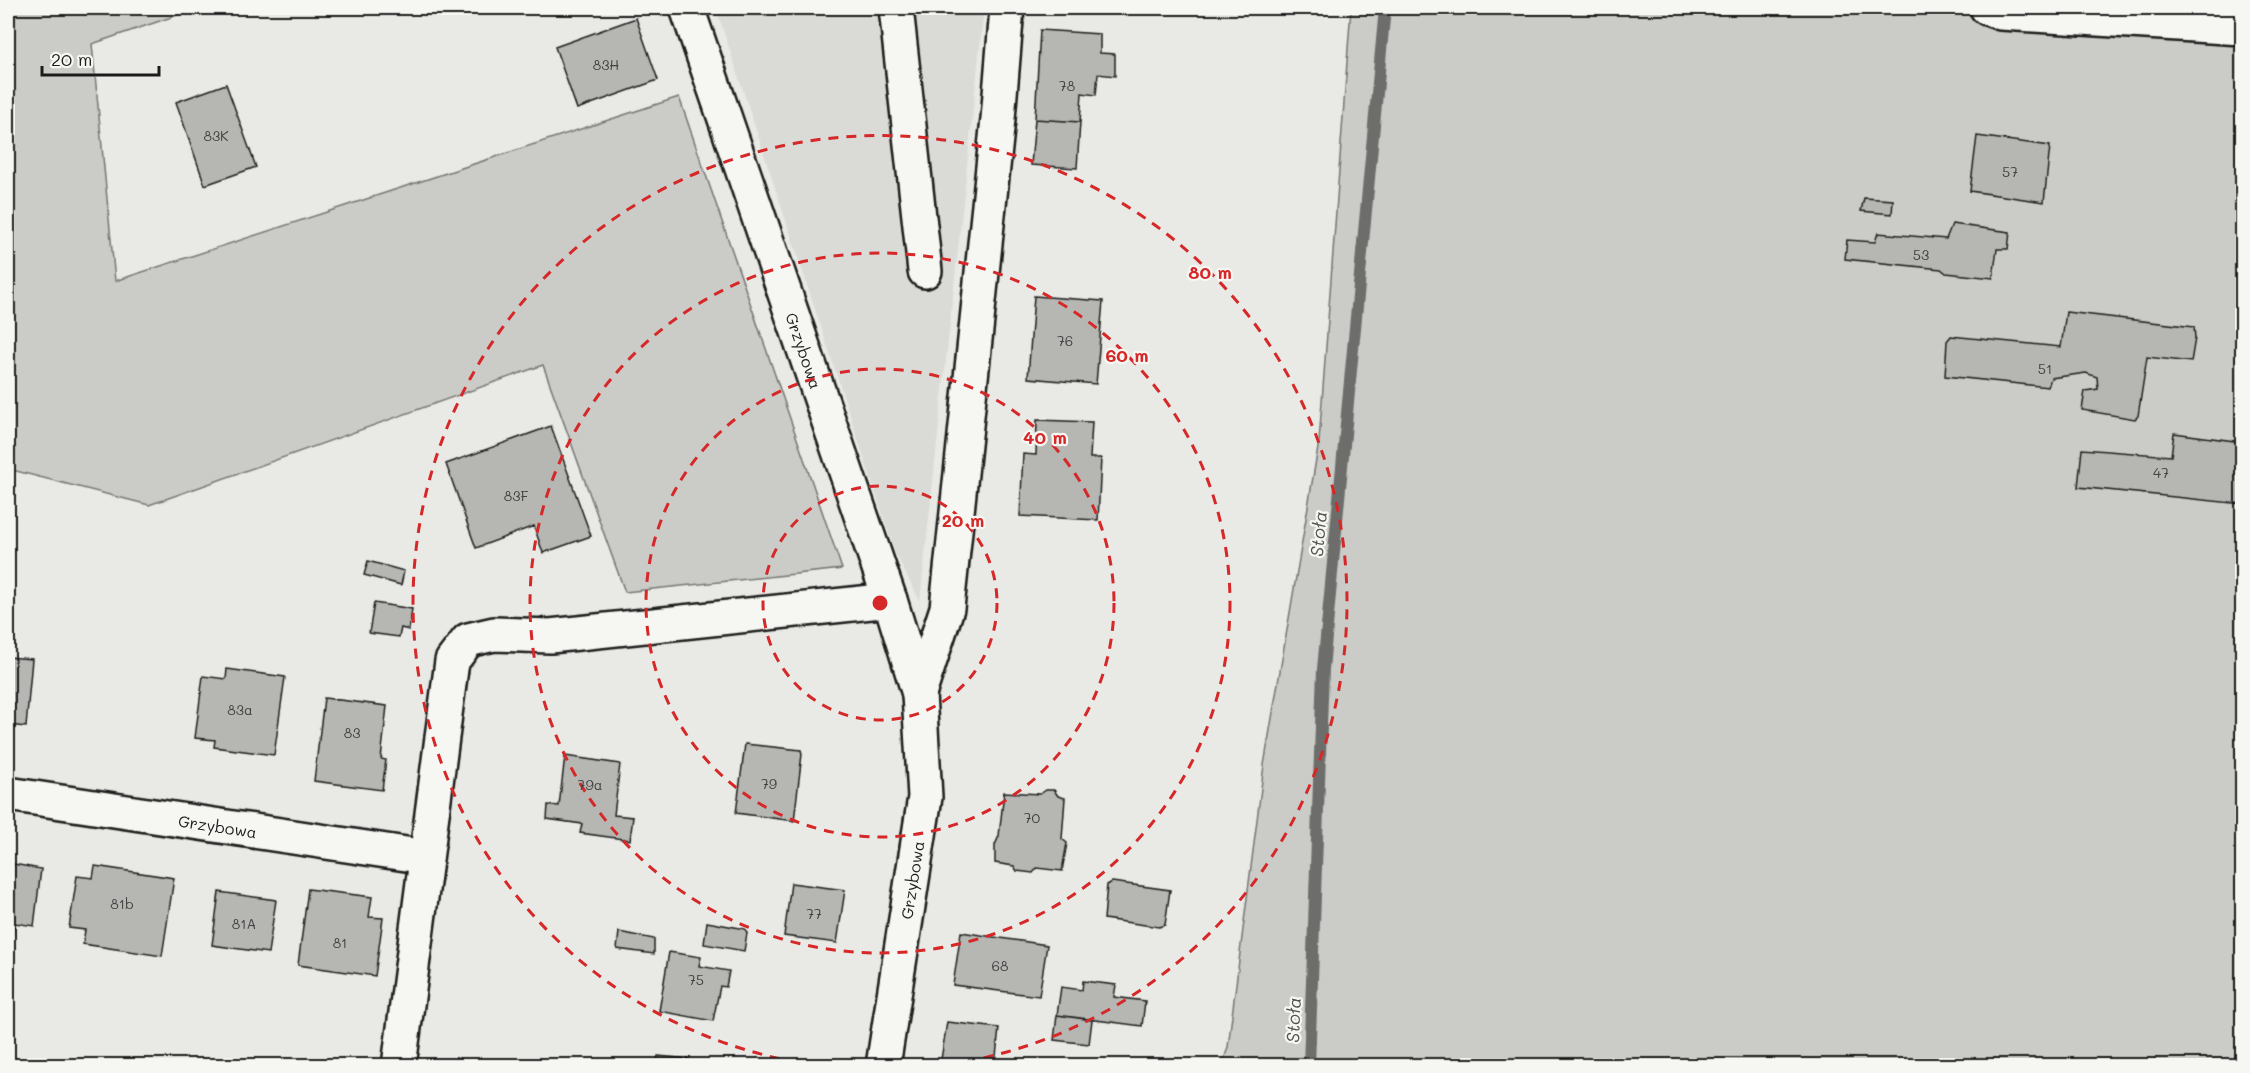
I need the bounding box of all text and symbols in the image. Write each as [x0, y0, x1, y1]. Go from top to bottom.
scale bar [42, 39, 159, 77]
text: 20 m [51, 47, 92, 71]
house number: 83H [593, 55, 619, 74]
house number: 78 [1059, 76, 1075, 95]
house number: 83K [203, 126, 229, 145]
house number: 57 [2002, 162, 2018, 181]
house number: 53 [1913, 245, 1929, 264]
text: 80 m [1188, 260, 1232, 284]
street label: Grzybowa [782, 310, 827, 391]
house number: 76 [1057, 331, 1073, 350]
text: 60 m [1105, 343, 1149, 367]
house number: 51 [2038, 359, 2052, 378]
text: 40 m [1023, 425, 1067, 449]
house number: 47 [2153, 463, 2169, 482]
house number: 83F [504, 486, 528, 505]
text: 20 m [942, 508, 984, 532]
water label: Stoła [1304, 510, 1332, 558]
centre of rings [870, 593, 890, 613]
house number: 83a [227, 700, 253, 719]
house number: 83 [344, 723, 360, 742]
house number: 79 [761, 774, 777, 793]
house number: 79a [578, 775, 602, 794]
house number: 70 [1024, 808, 1041, 827]
street label: Grzybowa [177, 809, 258, 842]
street label: Grzybowa [895, 839, 929, 921]
house number: 81b [110, 894, 134, 913]
house number: 77 [806, 904, 822, 923]
house number: 81A [232, 914, 256, 933]
house number: 81 [333, 933, 347, 952]
house number: 68 [992, 956, 1008, 975]
house number: 75 [688, 970, 704, 989]
water label: Stoła [1280, 997, 1306, 1043]

